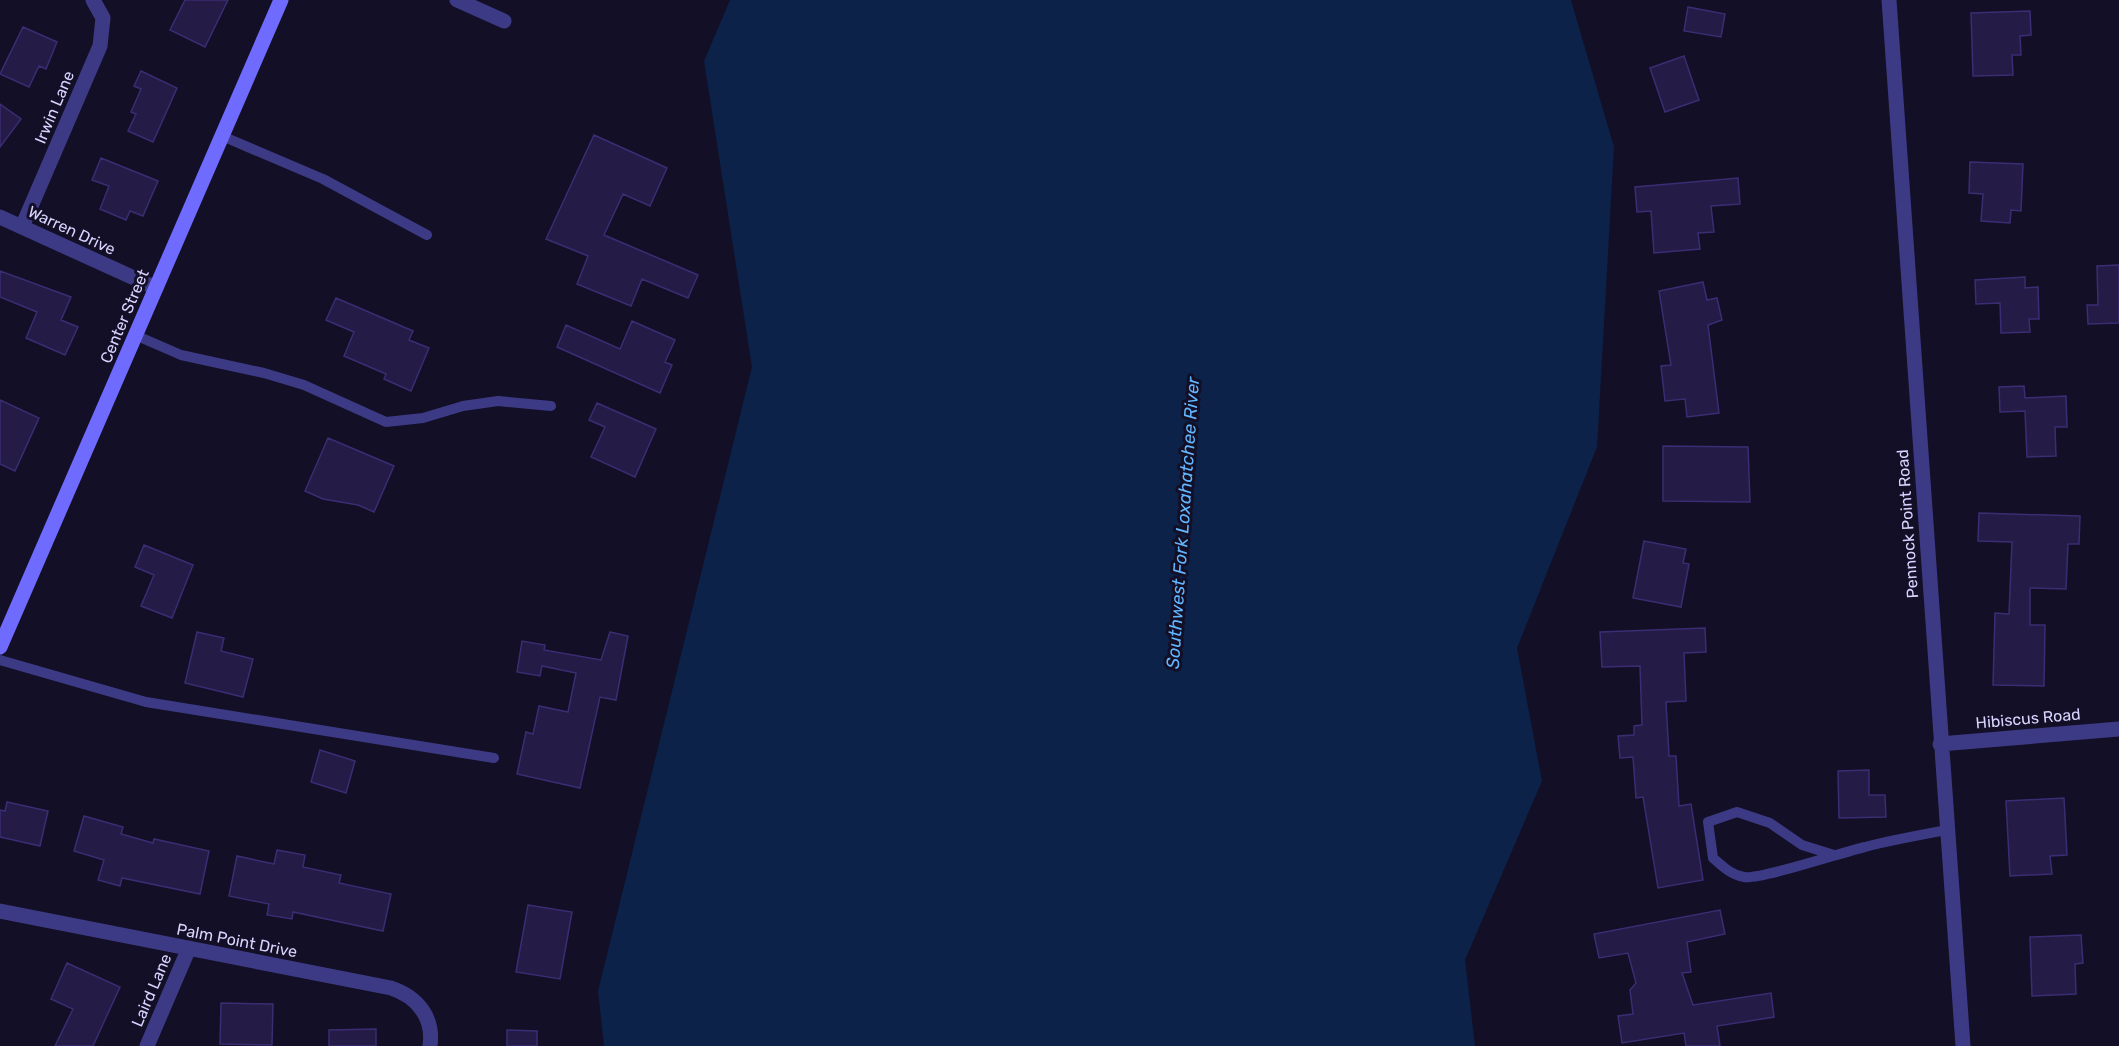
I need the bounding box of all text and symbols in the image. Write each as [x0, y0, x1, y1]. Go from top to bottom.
street label: Irwin Lane [31, 68, 78, 146]
street label: Warren Drive [25, 202, 119, 259]
street label: Center Street [96, 266, 153, 366]
water label: Southwest Fork Loxahatchee River [1162, 375, 1204, 670]
street label: Pennock Point Road [1893, 449, 1922, 599]
street label: Hibiscus Road [1975, 704, 2081, 733]
street label: Palm Point Drive [175, 919, 299, 962]
street label: Laird Lane [128, 951, 175, 1030]

